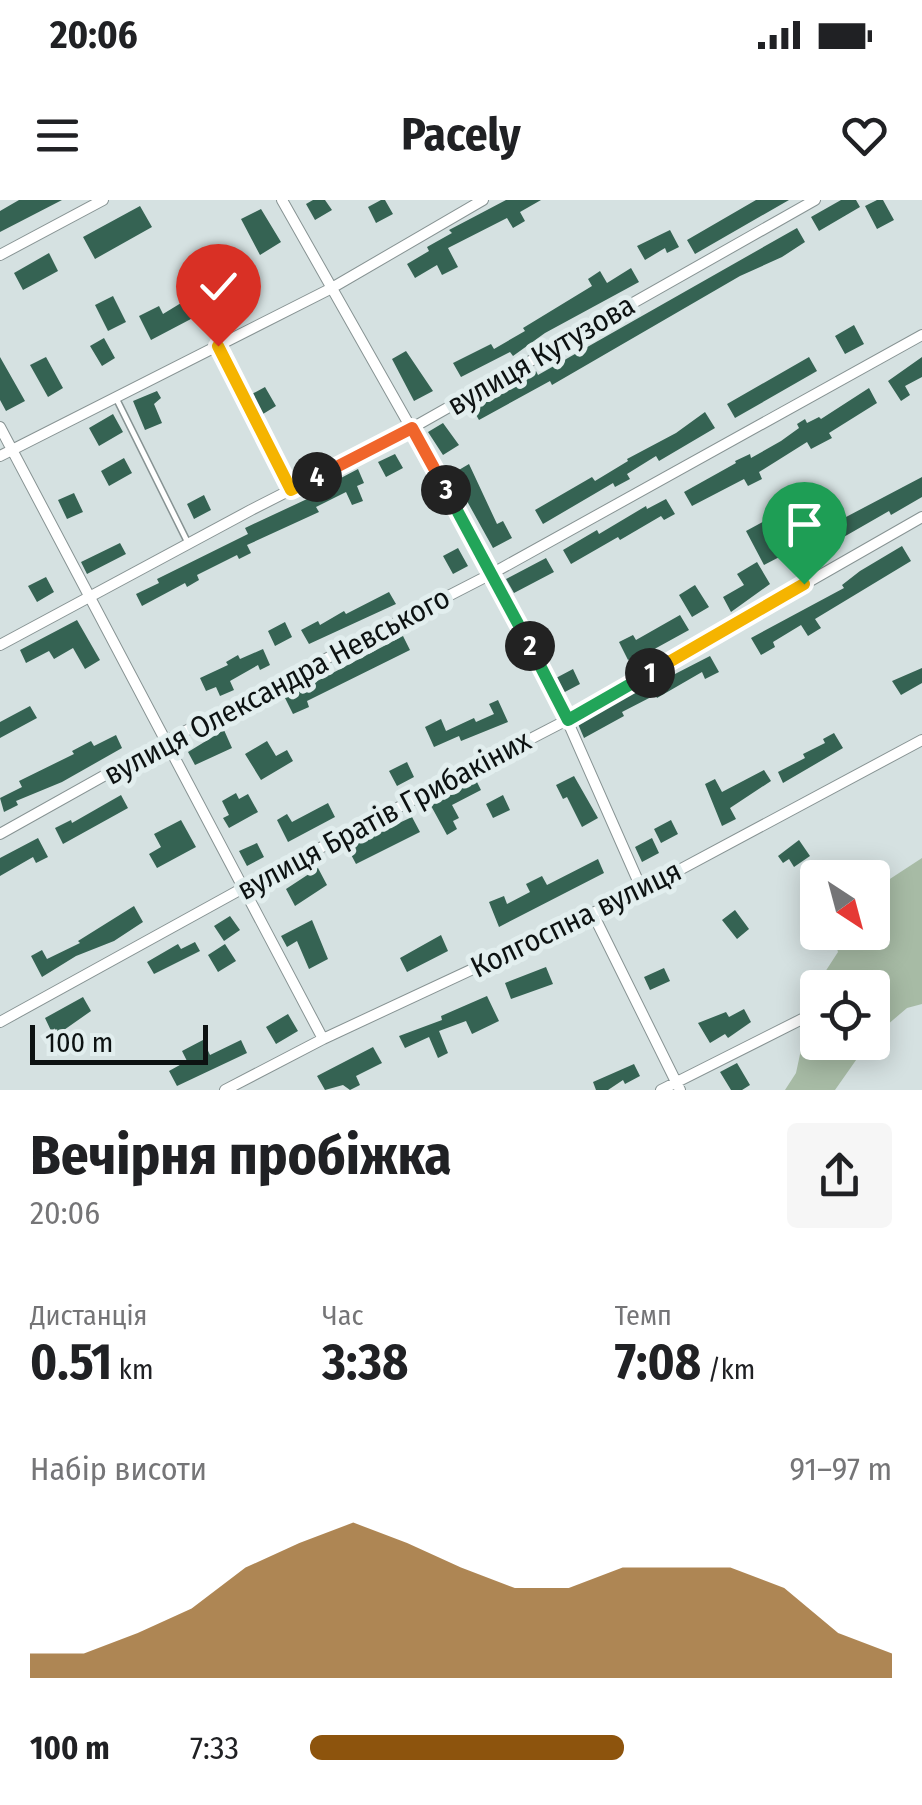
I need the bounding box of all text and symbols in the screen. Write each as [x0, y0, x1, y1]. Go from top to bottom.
text: 20:06 [50, 12, 138, 58]
icon: menu [30, 108, 85, 163]
text: Pacely [401, 108, 521, 162]
icon: heart [837, 108, 892, 163]
pin [176, 244, 261, 347]
icon: check [191, 259, 246, 314]
street label: вулиця Кутузова [441, 287, 641, 423]
pin: 4 [292, 452, 342, 502]
text: 4 [310, 460, 324, 493]
pin: 3 [421, 465, 471, 515]
text: 3 [439, 473, 453, 506]
pin [762, 482, 847, 585]
icon: arrive [777, 497, 832, 552]
street label: вулиця Олександра Невського [98, 579, 456, 793]
pin: 2 [505, 621, 555, 671]
text: 2 [524, 629, 536, 662]
pin: 1 [625, 648, 675, 698]
text: 1 [644, 656, 656, 689]
street label: вулиця Братів Грибакіних [231, 722, 538, 908]
street label: Колгоспна вулиця [465, 852, 687, 986]
north arrow [800, 860, 890, 950]
map controls [800, 860, 890, 1060]
button: locate [800, 970, 890, 1060]
scale bar [30, 1020, 208, 1064]
text: 100 m [45, 1026, 113, 1059]
text: Вечірня пробіжка [30, 1123, 452, 1189]
button: share [787, 1123, 892, 1228]
text: 20:06 [30, 1194, 100, 1232]
text: Дистанція [30, 1299, 147, 1332]
text: Час [322, 1299, 363, 1332]
text: Темп [615, 1299, 672, 1332]
text: 0.51 [30, 1332, 112, 1392]
text: 3:38 [322, 1332, 408, 1392]
text: 7:08 [615, 1332, 701, 1392]
text: km [112, 1353, 153, 1386]
text: /km [701, 1353, 755, 1386]
text: Набір висоти [30, 1450, 207, 1488]
text: 91–97 m [789, 1450, 892, 1488]
text: 100 m [30, 1729, 110, 1767]
text: 7:33 [190, 1729, 239, 1767]

